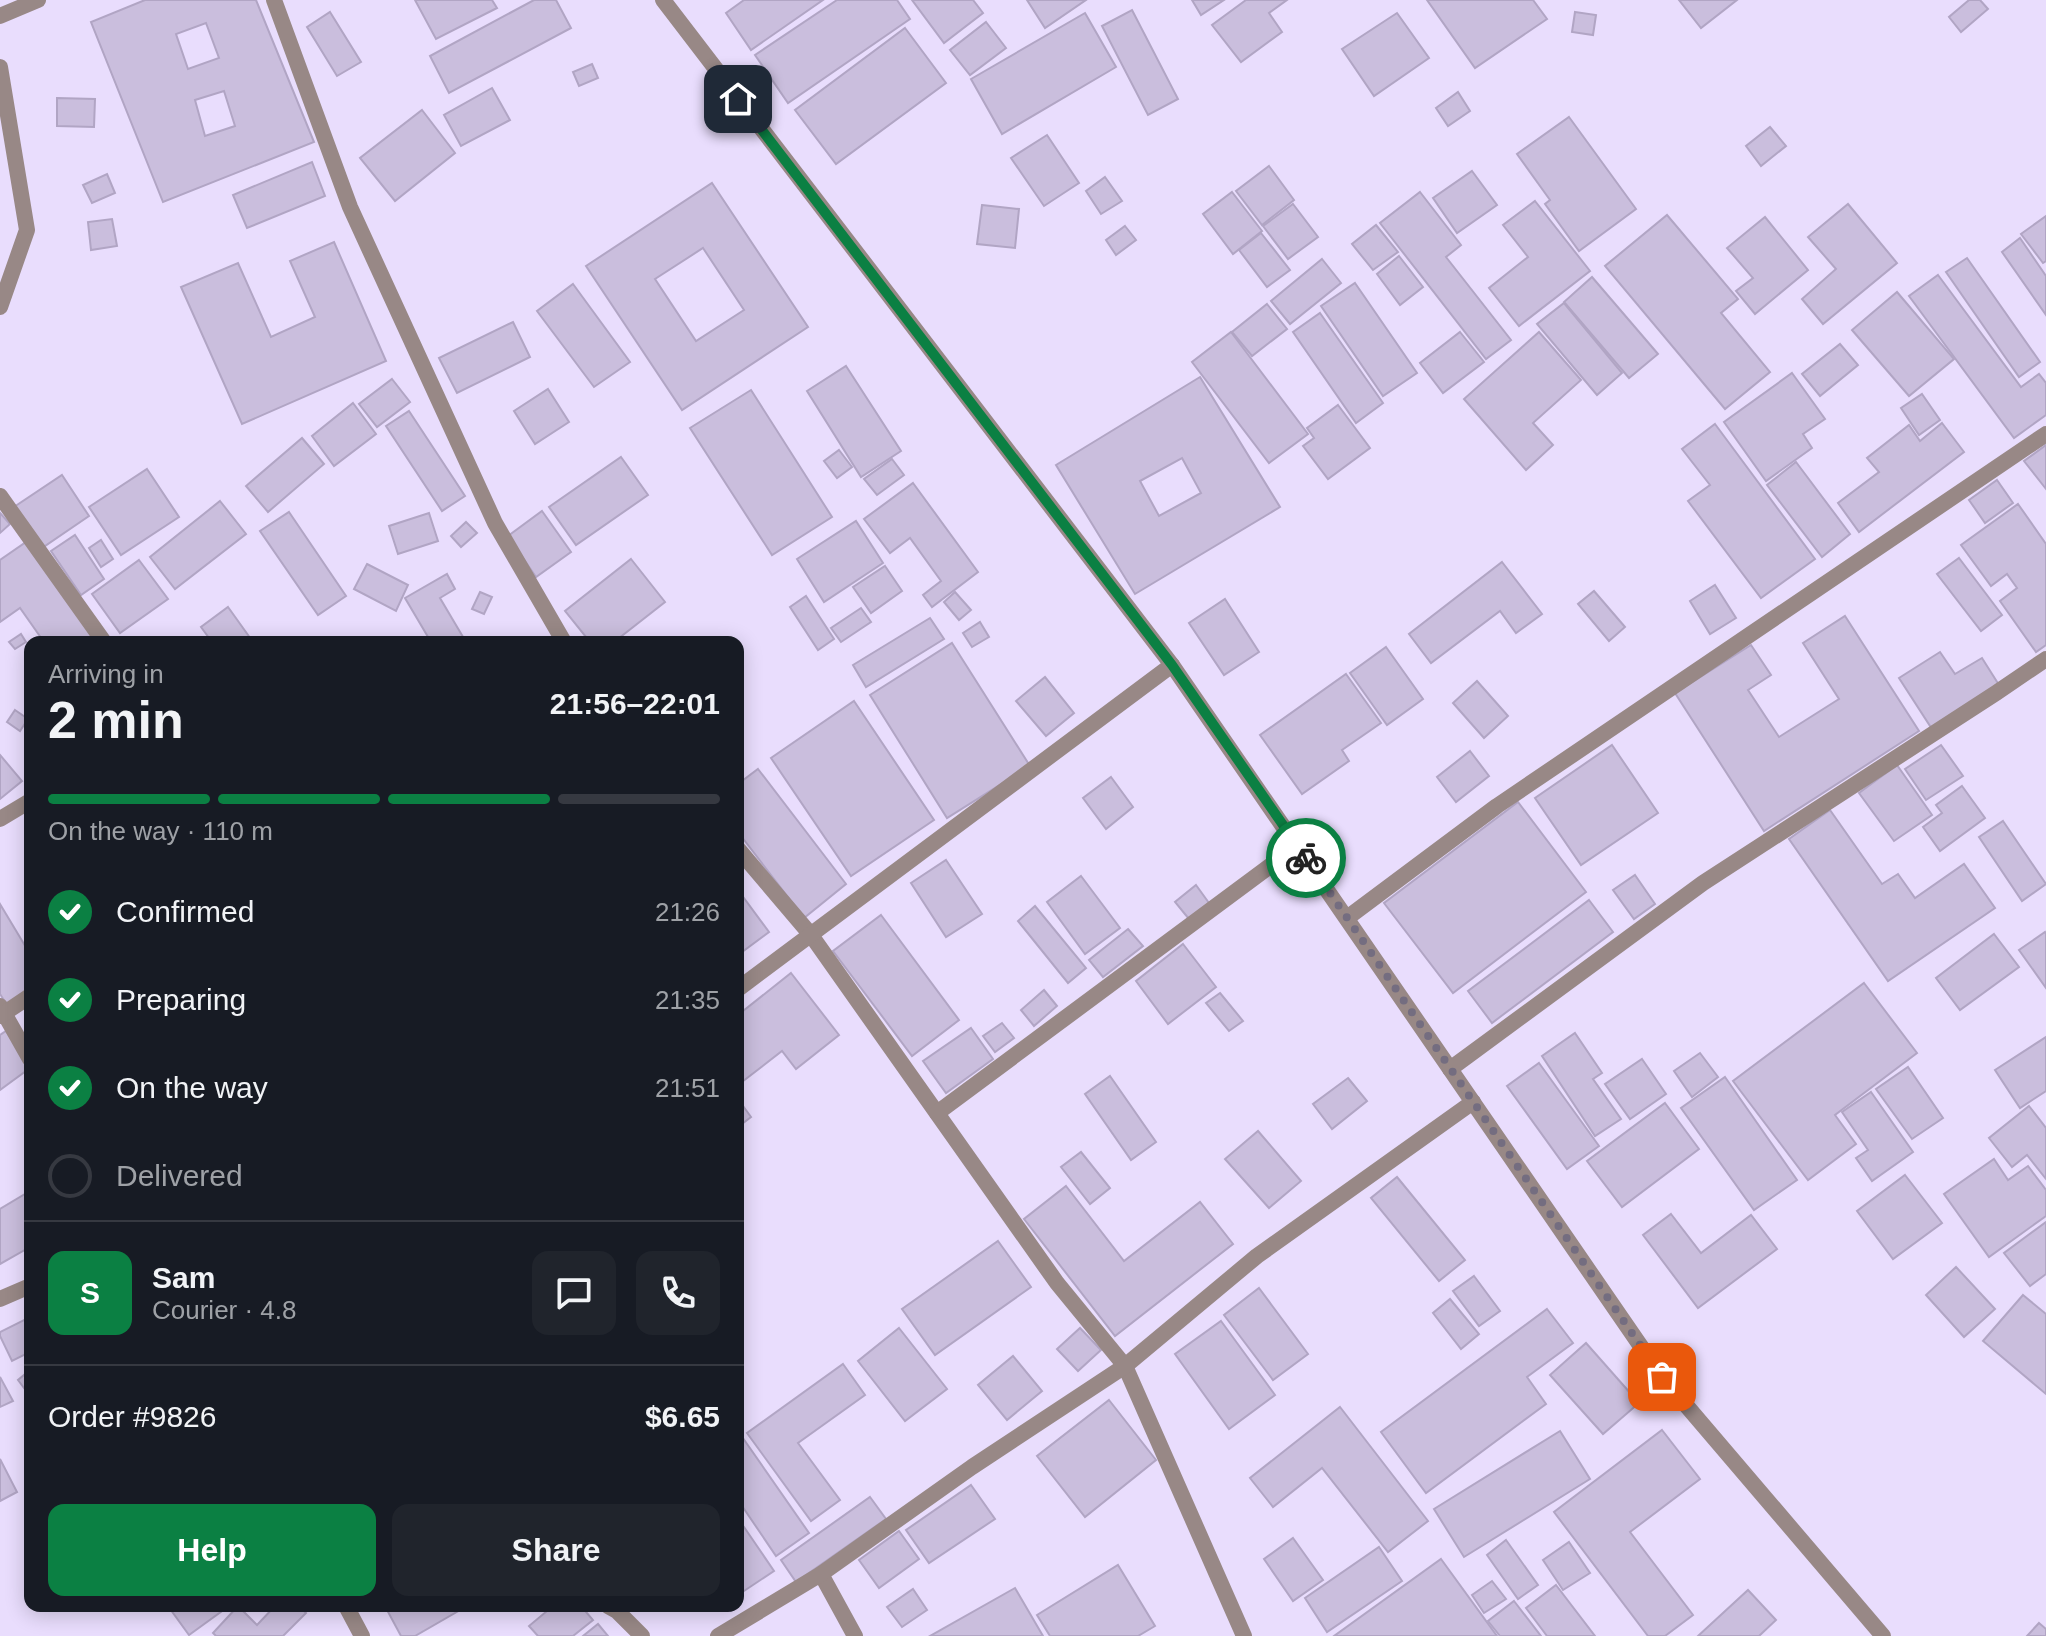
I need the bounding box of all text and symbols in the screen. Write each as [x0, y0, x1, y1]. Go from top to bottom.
pin [704, 65, 772, 133]
icon: home [716, 77, 760, 121]
text: Arriving in [48, 659, 164, 689]
text: 21:56–22:01 [550, 687, 720, 720]
text: 2 min [48, 691, 184, 749]
text: On the way · 110 m [48, 816, 273, 846]
courier [1266, 818, 1346, 898]
icon: bike [1284, 836, 1328, 880]
icon: check [48, 890, 92, 934]
text: Confirmed [116, 895, 254, 928]
text: 21:26 [655, 897, 720, 927]
icon: check [48, 978, 92, 1022]
text: Preparing [116, 983, 246, 1016]
text: 21:35 [655, 985, 720, 1015]
icon: check [48, 1066, 92, 1110]
text: On the way [116, 1071, 268, 1104]
text: 21:51 [655, 1073, 720, 1103]
text: Delivered [116, 1159, 243, 1192]
button: chat [532, 1251, 616, 1335]
button: phone [636, 1251, 720, 1335]
text: Sam [152, 1261, 215, 1294]
text: S [80, 1276, 100, 1309]
text: Courier · 4.8 [152, 1295, 297, 1325]
pin [1628, 1343, 1696, 1411]
icon: bag [1640, 1355, 1684, 1399]
text: Order #9826 [48, 1400, 216, 1433]
text: $6.65 [645, 1400, 720, 1433]
button: Help [48, 1504, 376, 1596]
button: Share [392, 1504, 720, 1596]

